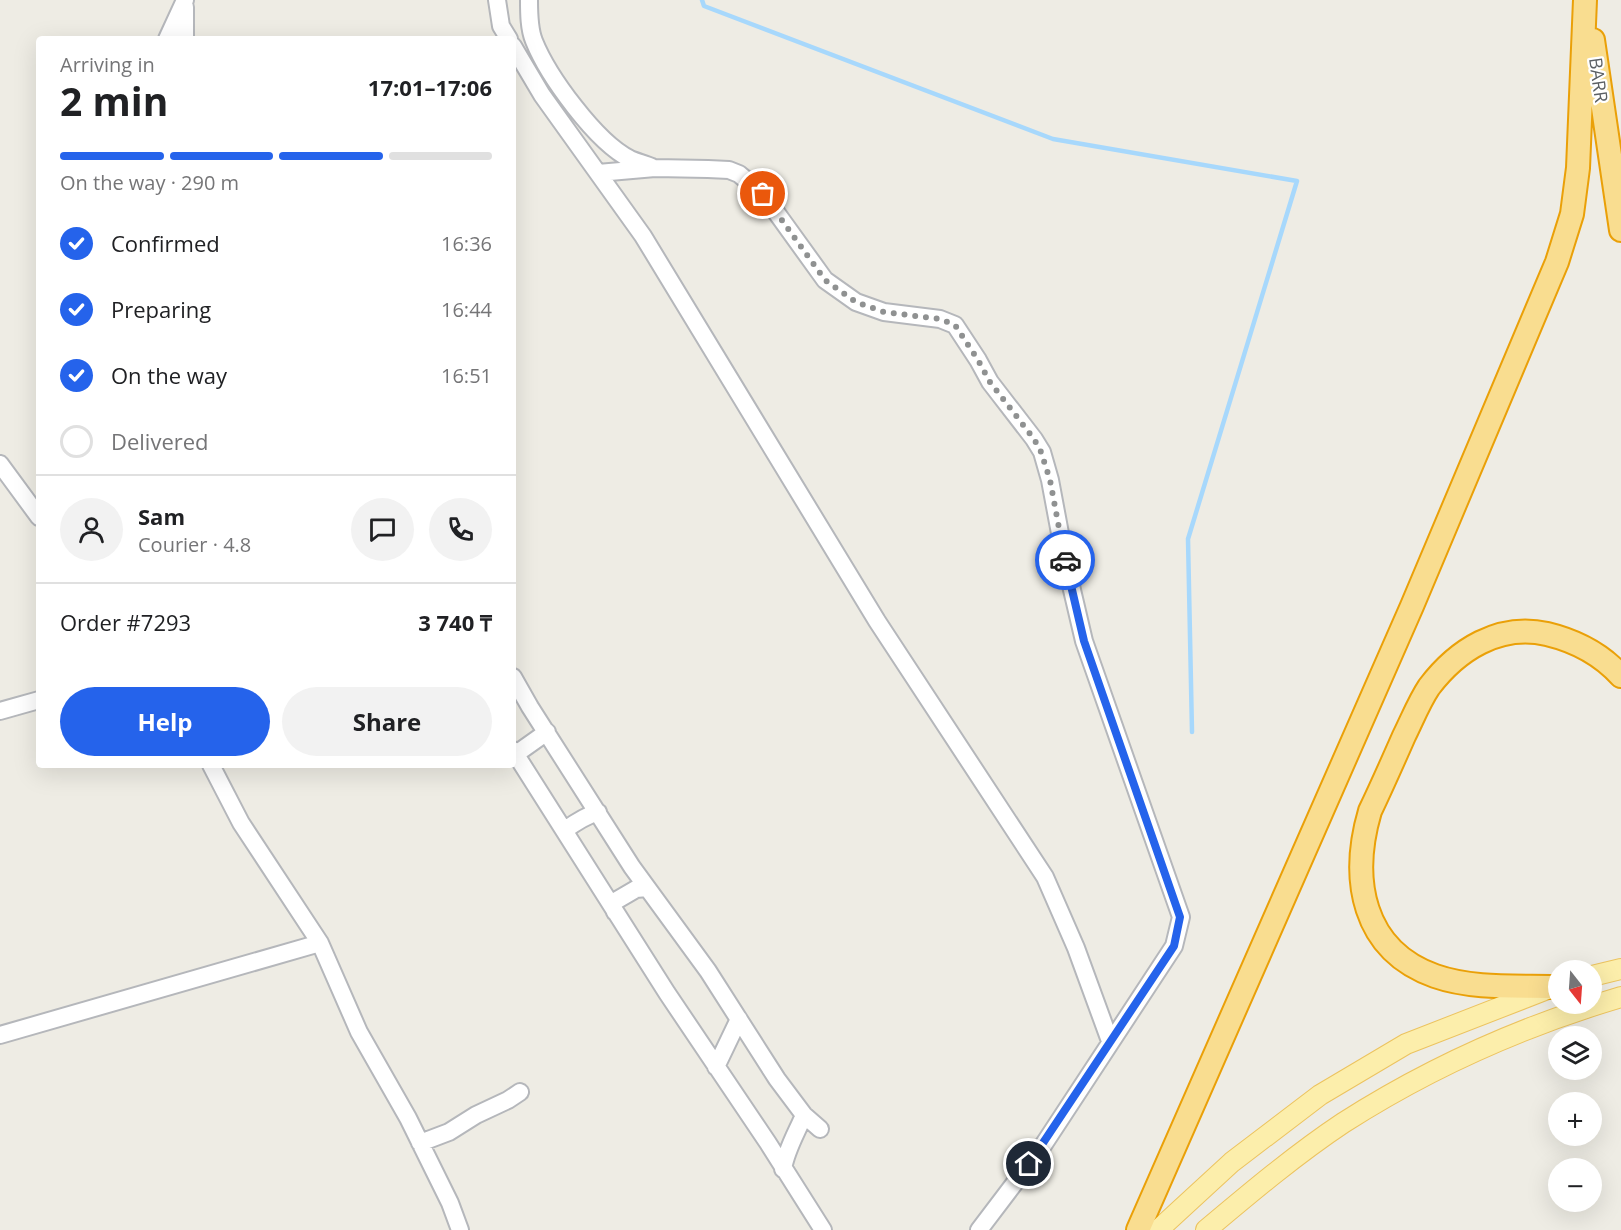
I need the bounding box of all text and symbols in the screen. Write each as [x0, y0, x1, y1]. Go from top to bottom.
text: Arriving in [60, 51, 155, 78]
street label: BARR [1584, 56, 1614, 104]
text: 17:01–17:06 [368, 72, 492, 102]
text: 2 min [60, 74, 168, 127]
pin [737, 168, 788, 219]
text: On the way · 290 m [60, 169, 239, 196]
icon: bag [746, 177, 779, 210]
icon: check [60, 227, 93, 260]
text: Confirmed [111, 228, 220, 258]
text: 16:36 [441, 230, 492, 257]
icon: check [60, 293, 93, 326]
text: Preparing [111, 294, 211, 324]
text: 16:44 [441, 296, 492, 323]
icon: check [60, 359, 93, 392]
text: On the way [111, 360, 227, 390]
text: 16:51 [441, 362, 492, 389]
text: Delivered [111, 426, 209, 456]
button: person [60, 498, 123, 561]
button: chat [351, 498, 414, 561]
button: phone [429, 498, 492, 561]
text: Sam [138, 501, 185, 531]
courier [1035, 530, 1095, 590]
text: Courier · 4.8 [138, 531, 251, 558]
icon: car [1049, 544, 1082, 577]
text: Order #7293 [60, 607, 191, 637]
text: 3 740 ₸ [418, 607, 492, 637]
button: Help [60, 687, 270, 756]
button: Share [282, 687, 492, 756]
north arrow [1548, 960, 1602, 1014]
map controls [1548, 960, 1602, 1212]
button: layers [1548, 1026, 1602, 1080]
button: + [1548, 1092, 1602, 1146]
pin [1003, 1138, 1054, 1189]
icon: home [1012, 1147, 1045, 1180]
button: − [1548, 1158, 1602, 1212]

